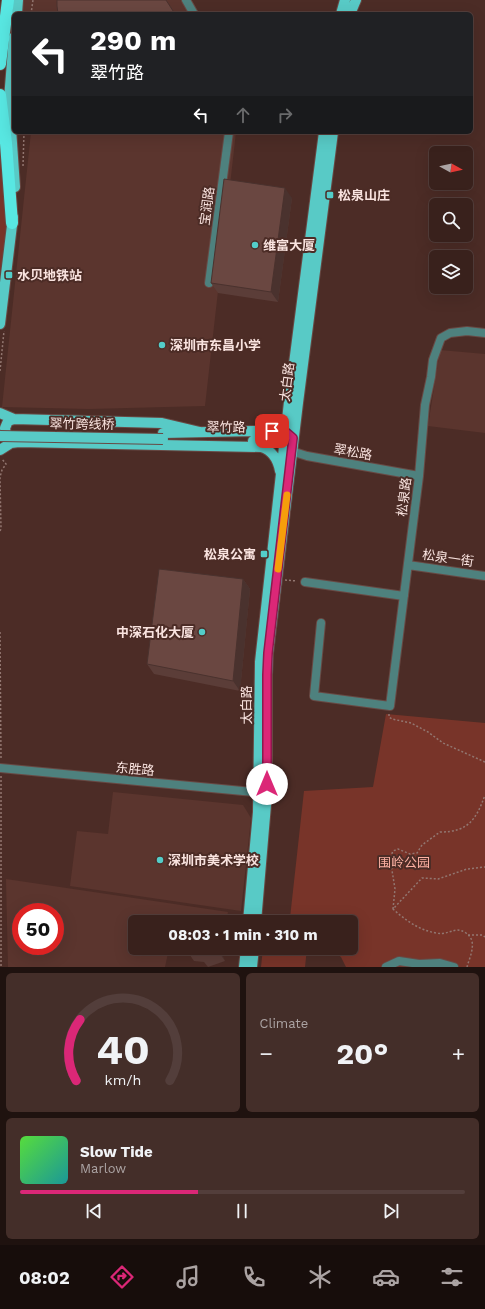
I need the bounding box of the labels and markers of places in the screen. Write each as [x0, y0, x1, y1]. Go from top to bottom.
place label: 松泉山庄 [338, 188, 390, 203]
marker: 松泉山庄 [325, 190, 335, 200]
place label: 维富大厦 [263, 238, 315, 253]
marker: 维富大厦 [250, 240, 260, 250]
place label: 水贝地铁站 [17, 268, 82, 283]
marker: 水贝地铁站 [4, 270, 14, 280]
place label: 深圳市东昌小学 [170, 338, 261, 353]
marker: 深圳市东昌小学 [157, 340, 167, 350]
pin [255, 414, 289, 448]
place label: 松泉公寓 [204, 547, 256, 562]
marker: 松泉公寓 [259, 549, 269, 559]
place label: 中深石化大厦 [116, 625, 194, 640]
marker: 中深石化大厦 [197, 627, 207, 637]
place label: 深圳市美术学校 [168, 853, 259, 868]
marker: 深圳市美术学校 [155, 855, 165, 865]

